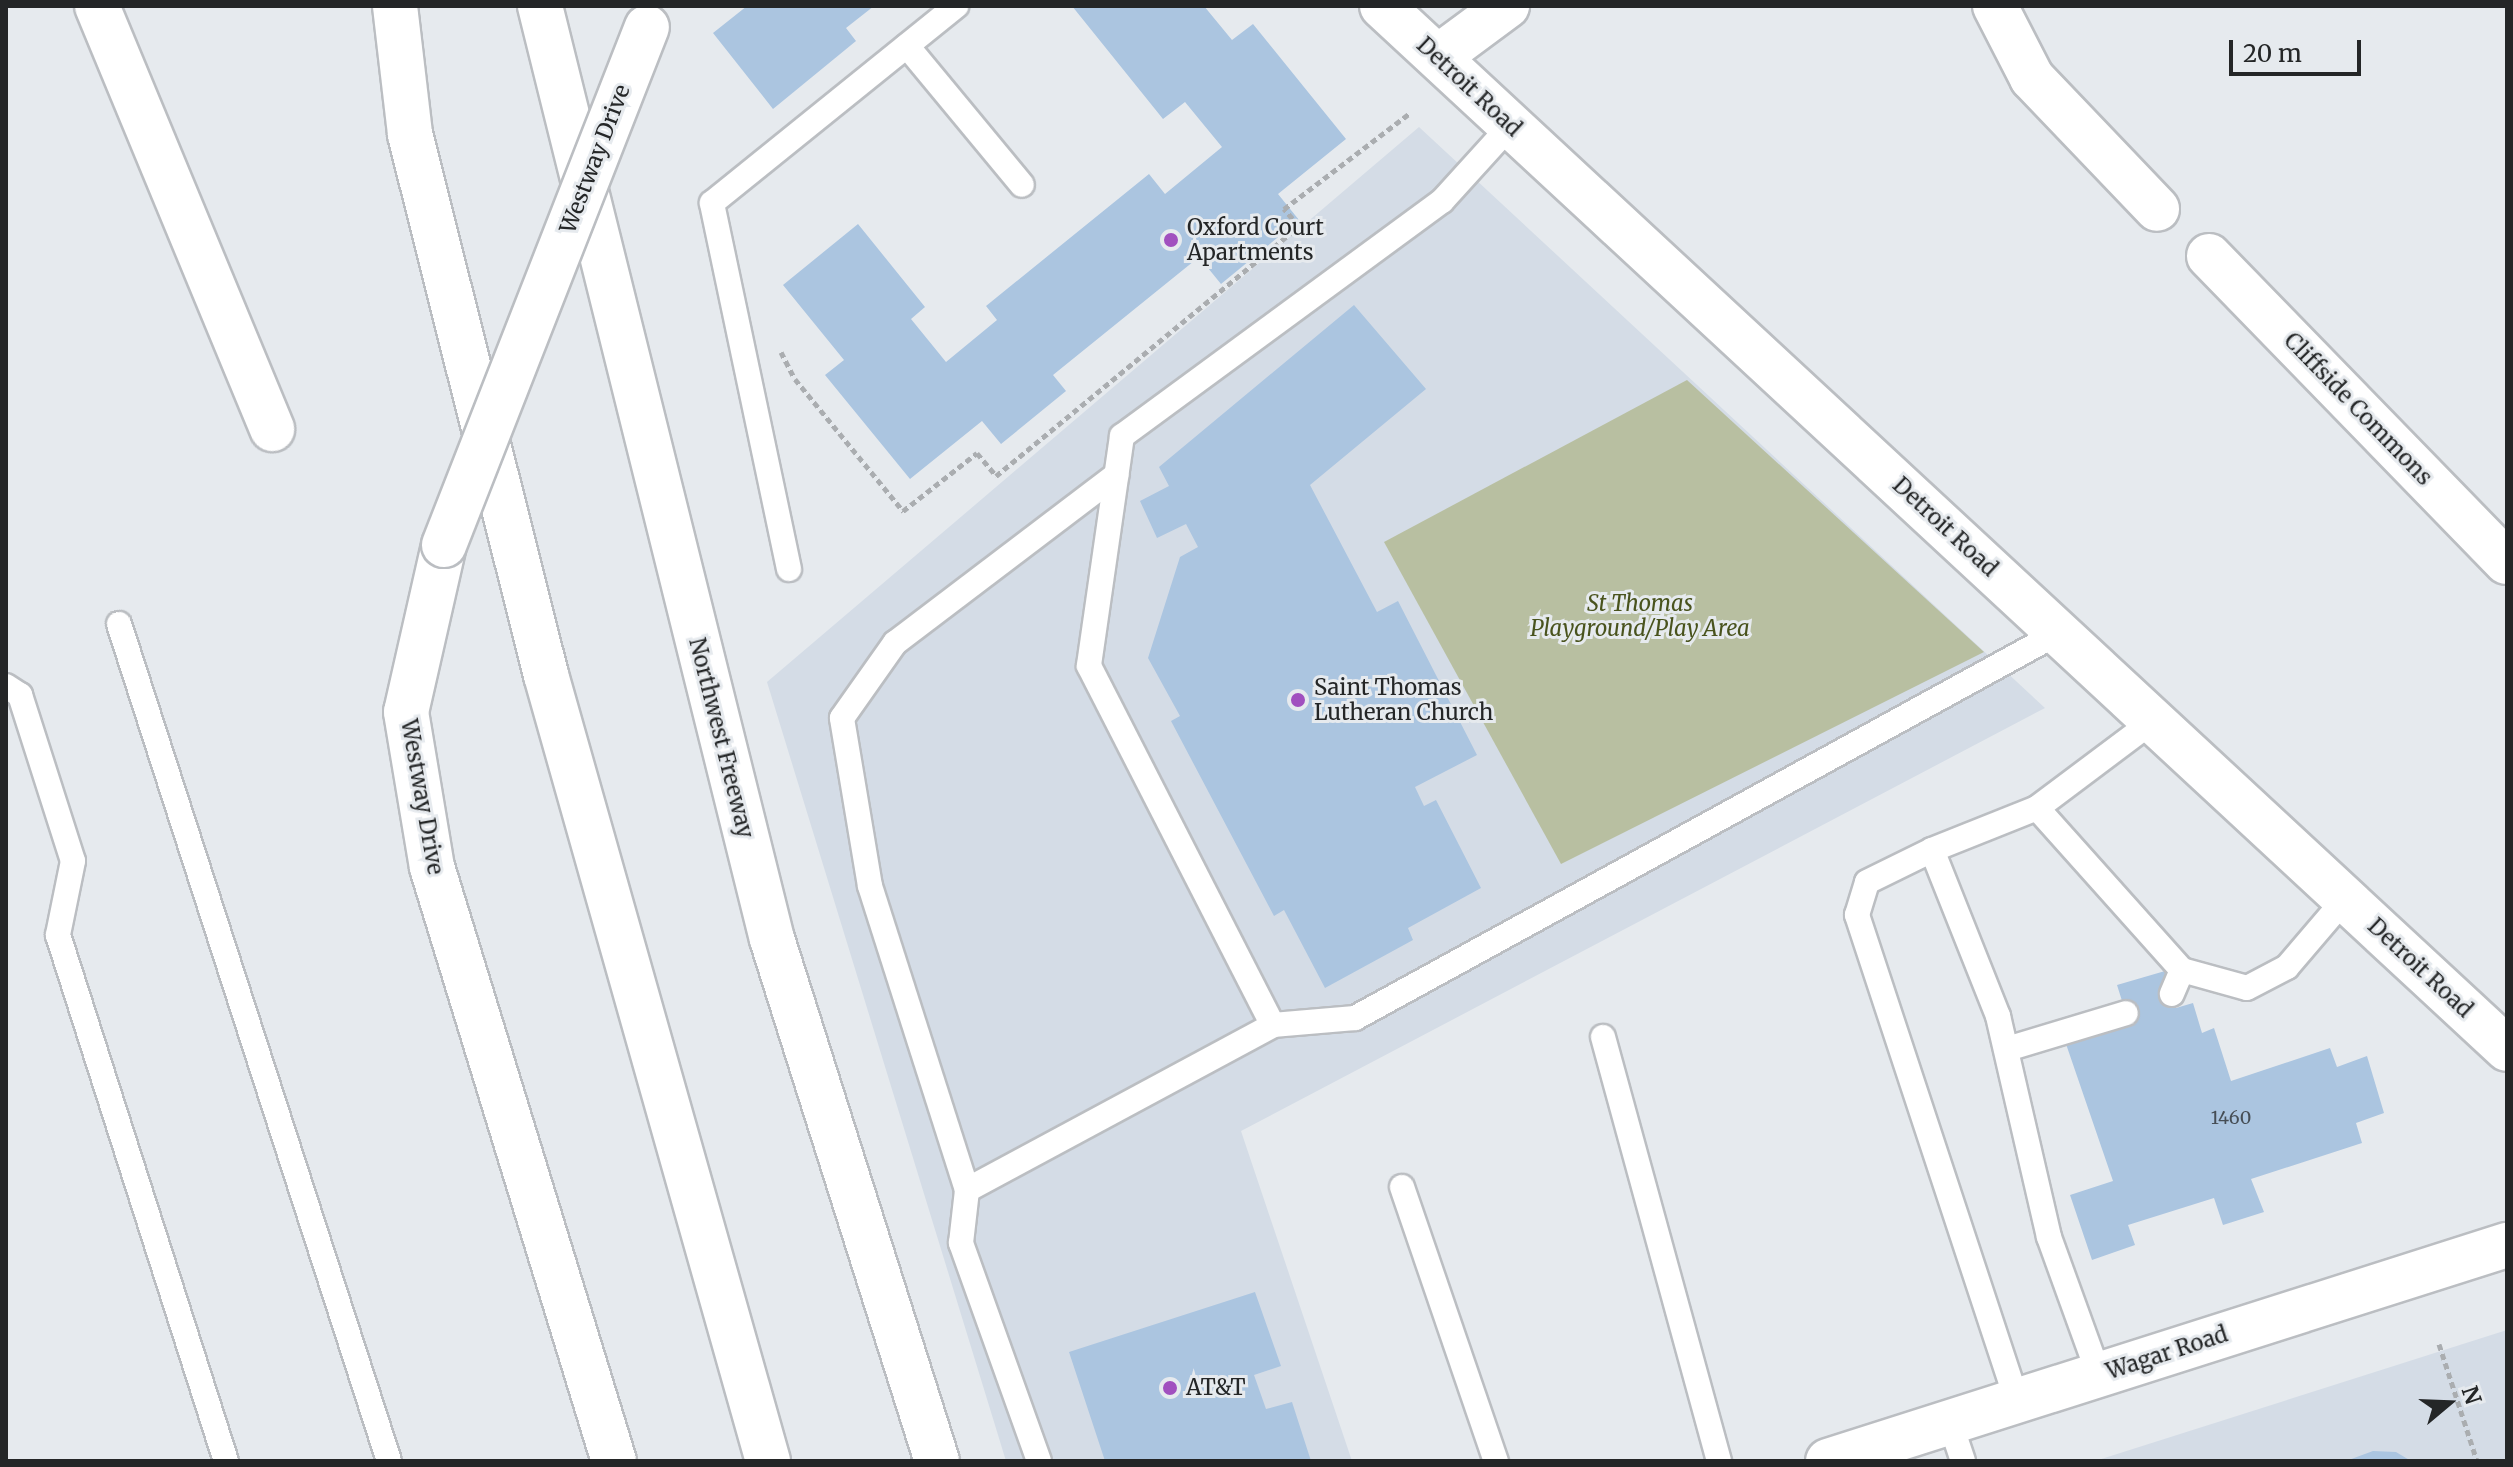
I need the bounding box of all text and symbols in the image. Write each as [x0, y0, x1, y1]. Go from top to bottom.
scale bar [2233, 24, 2365, 74]
street label: Detroit Road [1411, 32, 1527, 142]
text: 20 m [2243, 38, 2302, 69]
street label: Westway Drive [554, 81, 636, 237]
place label: Oxford Court Apartments [1187, 214, 1324, 266]
marker: Oxford Court Apartments [1162, 231, 1180, 249]
street label: Cliffside Commons [2279, 327, 2437, 491]
street label: Detroit Road [1887, 472, 2003, 582]
park label: St Thomas Playground/Play Area [1530, 590, 1750, 642]
street label: Northwest Freeway [683, 635, 759, 841]
place label: Saint Thomas Lutheran Church [1314, 674, 1493, 726]
marker: Saint Thomas Lutheran Church [1289, 691, 1307, 709]
street label: Westway Drive [395, 717, 449, 877]
street label: Detroit Road [2362, 913, 2478, 1023]
house number: 1460 [2211, 1107, 2251, 1129]
street label: Wagar Road [2103, 1321, 2231, 1385]
north arrow [2409, 1363, 2489, 1443]
place label: AT&T [1186, 1375, 1246, 1401]
marker: AT&T [1161, 1379, 1179, 1397]
text: N [2456, 1382, 2488, 1408]

